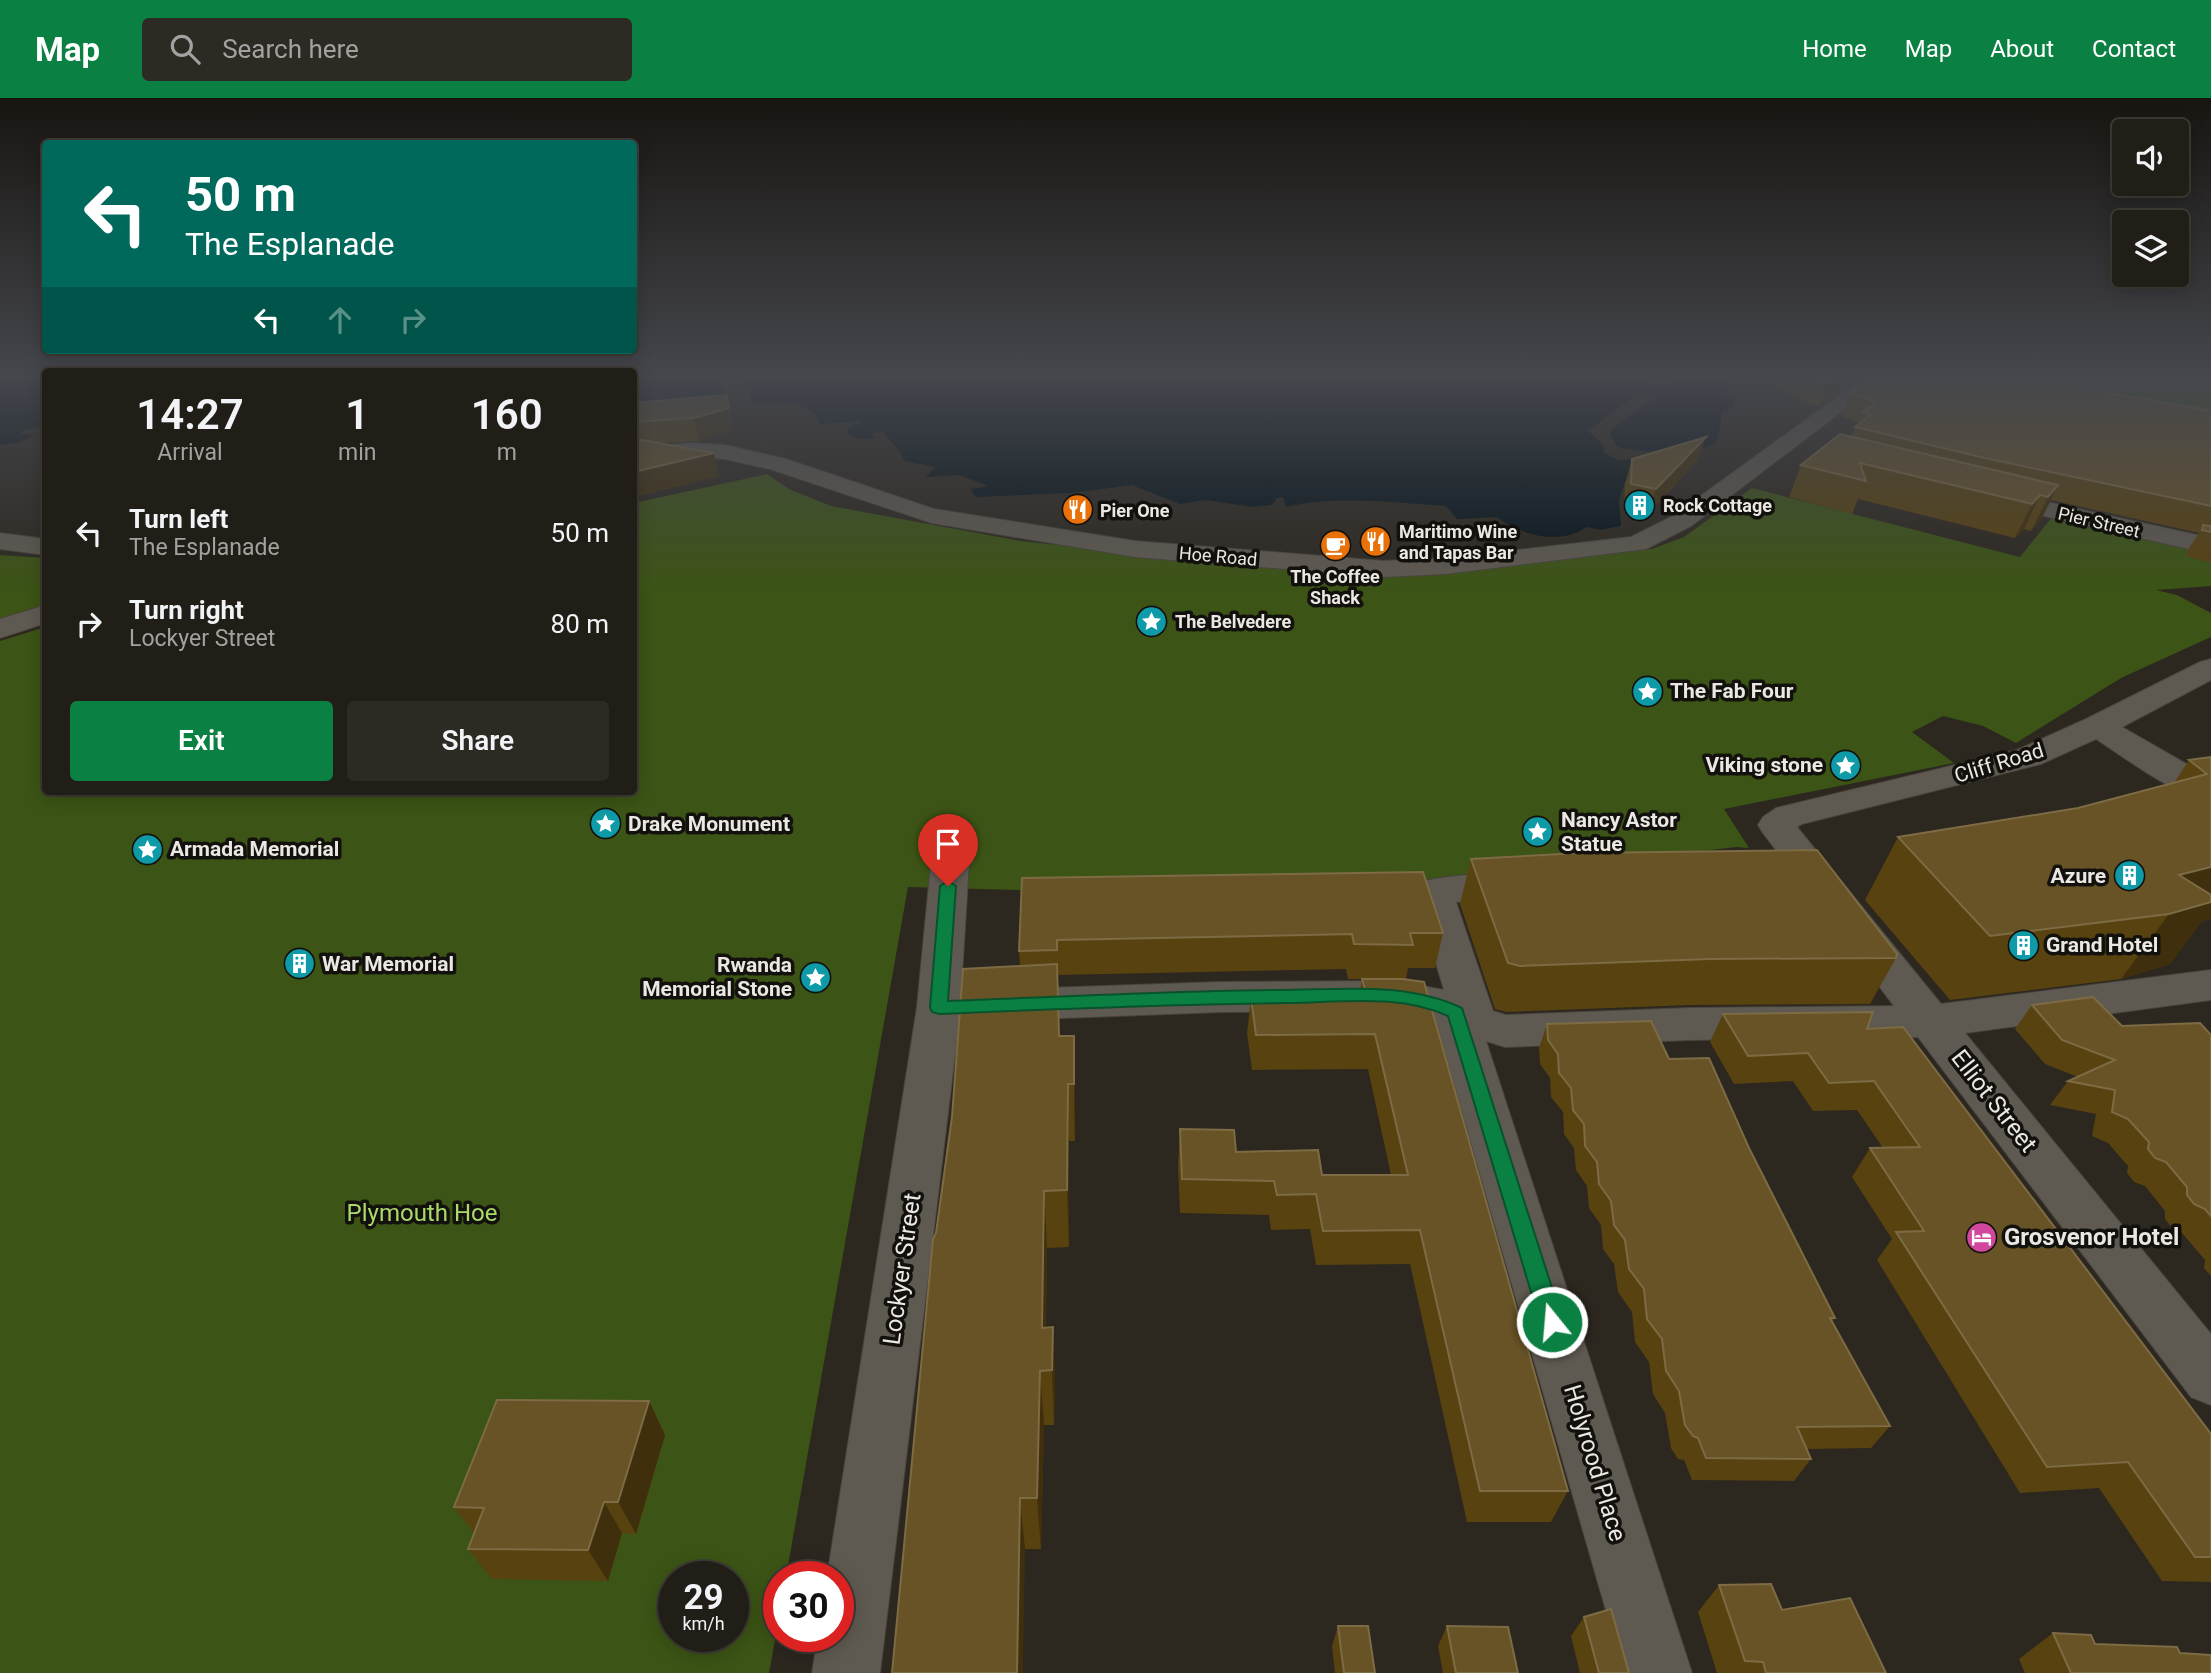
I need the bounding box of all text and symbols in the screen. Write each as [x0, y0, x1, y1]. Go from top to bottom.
search box [142, 18, 632, 81]
text: Map [35, 30, 100, 69]
icon: search [166, 30, 204, 68]
text: Search here [222, 34, 359, 64]
text: Home [1802, 35, 1867, 63]
text: Map [1905, 35, 1952, 63]
text: About [1990, 35, 2054, 63]
text: Contact [2092, 35, 2176, 63]
map controls [2112, 119, 2189, 287]
button: sound [2112, 119, 2189, 196]
text: 50 m [185, 166, 296, 223]
icon: left [70, 168, 161, 259]
button: layers [2112, 210, 2189, 287]
text: The Esplanade [185, 225, 395, 263]
icon: left [248, 301, 286, 339]
icon: ahead [321, 301, 359, 339]
icon: right [394, 301, 432, 339]
text: 14:27 [136, 390, 244, 439]
text: 1 [345, 390, 369, 439]
text: 160 [471, 390, 543, 439]
text: Arrival [157, 439, 223, 466]
text: min [338, 439, 376, 466]
text: m [497, 439, 517, 466]
building icon: Rock Cottage [1623, 488, 1657, 522]
restaurant icon: Pier One [1060, 493, 1094, 527]
place label: Rock Cottage [1663, 495, 1772, 516]
place label: Pier One [1100, 500, 1170, 521]
street label: Pier Street [2056, 502, 2142, 542]
text: Turn left [129, 504, 228, 534]
icon: left [70, 514, 108, 552]
text: 50 m [551, 518, 609, 548]
place label: Maritimo Wine and Tapas Bar [1399, 521, 1517, 563]
restaurant icon: Maritimo Wine and Tapas Bar [1359, 524, 1393, 558]
cafe icon: The Coffee Shack [1318, 528, 1352, 562]
text: The Esplanade [129, 534, 280, 561]
street label: Hoe Road [1178, 542, 1258, 570]
place label: The Coffee Shack [1290, 566, 1380, 608]
text: Turn right [129, 595, 244, 625]
place icon: The Belvedere [1135, 604, 1169, 638]
icon: right [70, 605, 108, 643]
text: 80 m [551, 609, 609, 639]
place label: The Belvedere [1175, 611, 1291, 632]
text: Lockyer Street [129, 625, 275, 652]
place icon: The Fab Four [1630, 674, 1664, 708]
place label: The Fab Four [1670, 679, 1794, 703]
button: Exit [70, 701, 333, 781]
button: Share [347, 701, 609, 781]
street label: Cliff Road [1952, 738, 2046, 788]
place icon: Viking stone [1829, 748, 1863, 782]
place label: Viking stone [1705, 753, 1823, 777]
place icon: Drake Monument [588, 807, 622, 841]
place label: Nancy Astor Statue [1561, 808, 1677, 856]
place label: Drake Monument [628, 812, 790, 836]
pin [918, 814, 978, 886]
place icon: Nancy Astor Statue [1521, 815, 1555, 849]
icon: arrive [929, 825, 967, 863]
place icon: Armada Memorial [130, 832, 164, 866]
place label: Armada Memorial [170, 837, 339, 861]
building icon: Azure [2112, 859, 2146, 893]
place label: Azure [2050, 864, 2106, 888]
building icon: Grand Hotel [2006, 928, 2040, 962]
place label: Grand Hotel [2046, 933, 2158, 957]
building icon: War Memorial [282, 947, 316, 981]
place label: War Memorial [322, 952, 454, 976]
place label: Rwanda Memorial Stone [642, 953, 792, 1001]
place icon: Rwanda Memorial Stone [798, 960, 832, 994]
street label: Elliot Street [1945, 1044, 2043, 1158]
street label: Lockyer Street [878, 1191, 927, 1347]
park label: Plymouth Hoe [347, 1199, 497, 1227]
hotel icon: Grosvenor Hotel [1964, 1220, 1998, 1254]
place label: Grosvenor Hotel [2004, 1223, 2179, 1251]
position arrow [1515, 1285, 1589, 1359]
street label: Holyrood Place [1558, 1381, 1632, 1545]
speed limit sign: 30 [763, 1561, 854, 1652]
text: 29 [683, 1577, 724, 1618]
text: km/h [682, 1613, 725, 1634]

